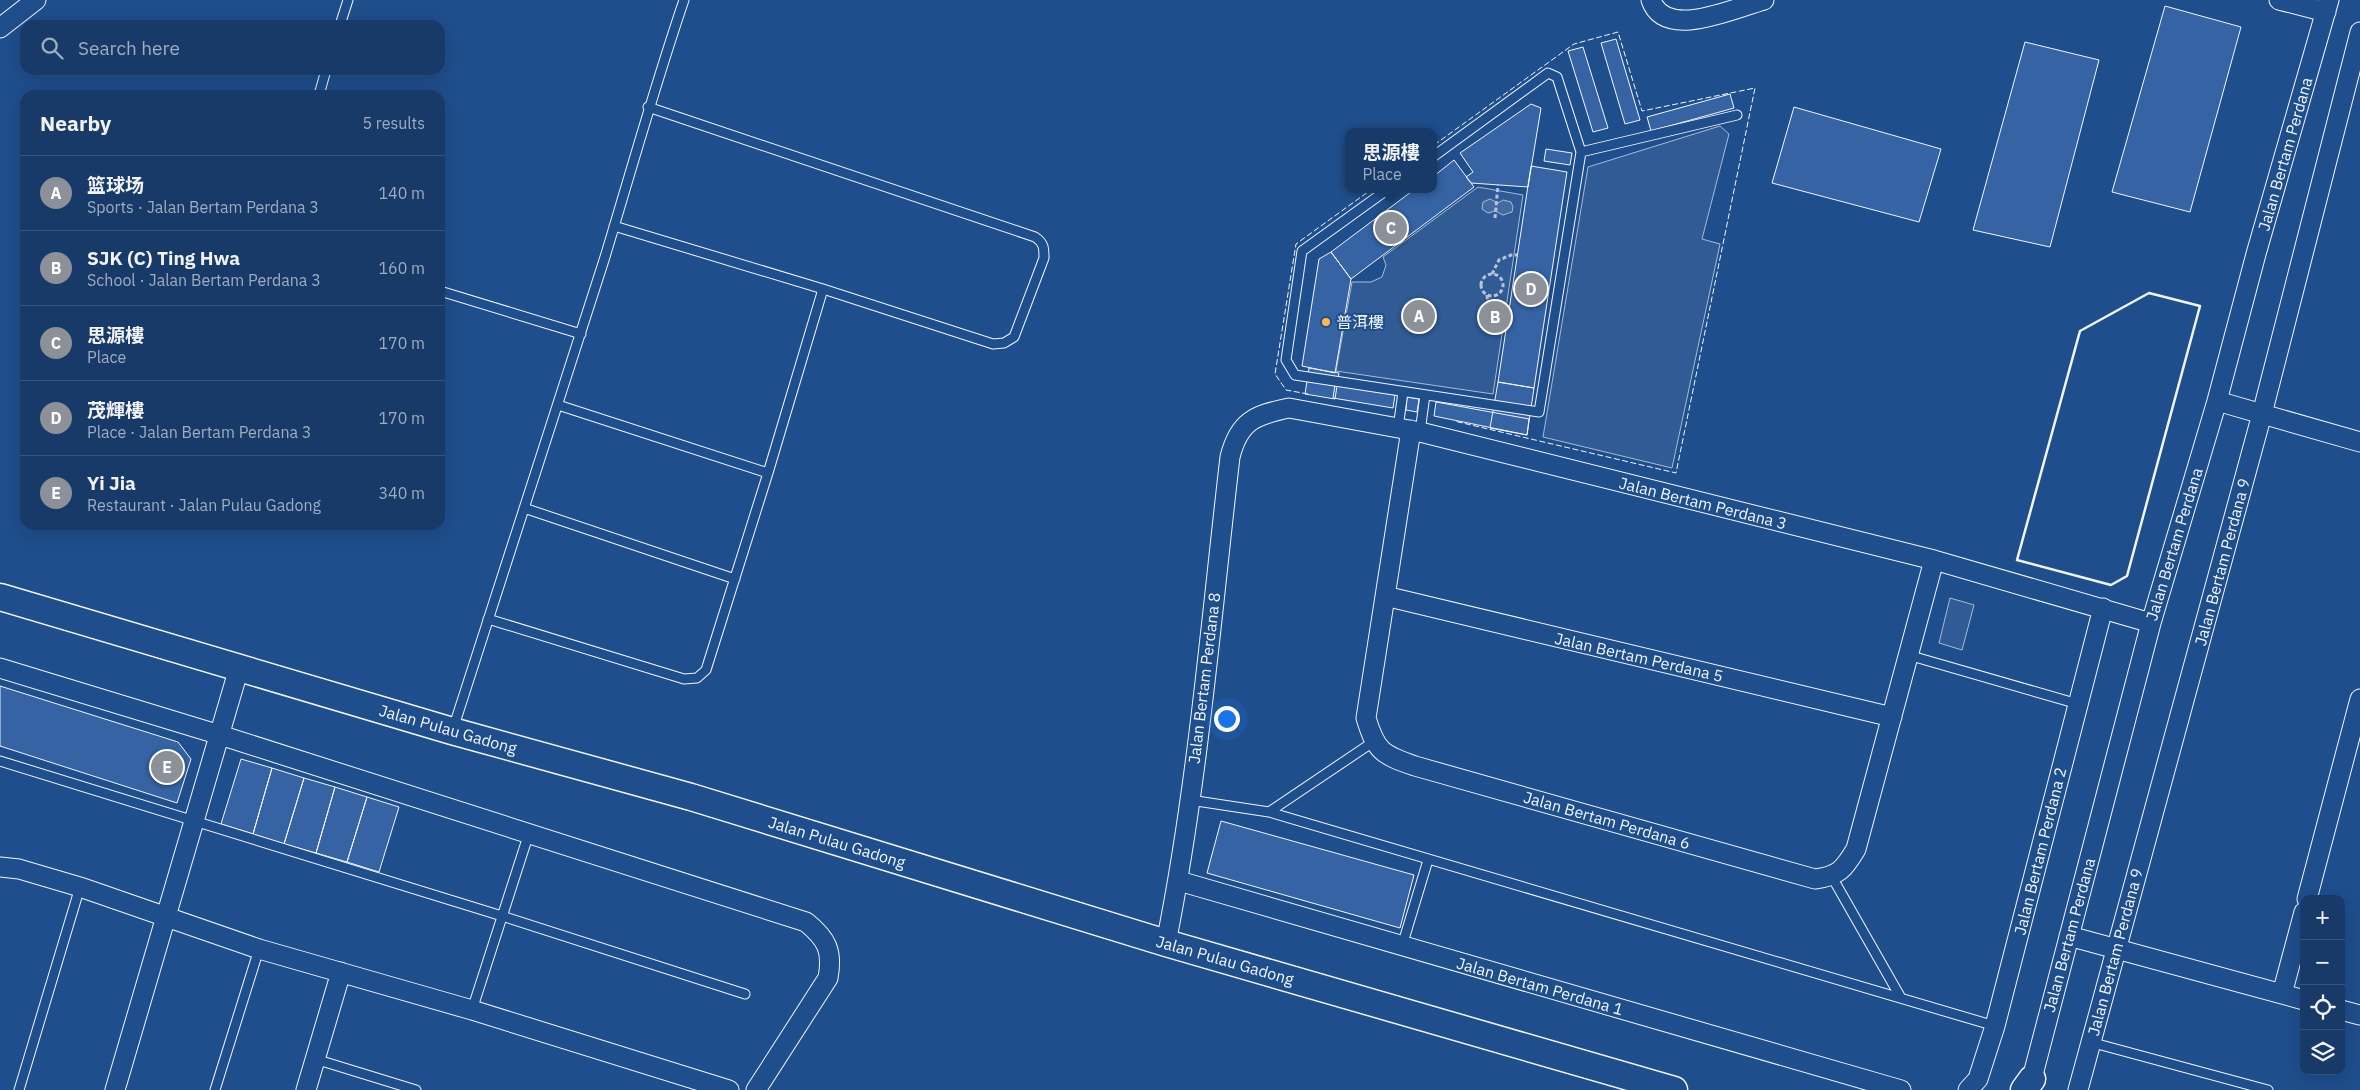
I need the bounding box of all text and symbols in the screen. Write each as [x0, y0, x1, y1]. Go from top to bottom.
search box [20, 20, 445, 75]
icon: search [38, 34, 66, 62]
text: Search here [78, 36, 180, 60]
street label: Jalan Bertam Perdana [2253, 74, 2317, 233]
text: Nearby [40, 109, 111, 137]
text: 5 results [362, 113, 425, 133]
popup [1345, 128, 1437, 193]
text: 思源樓 [1362, 140, 1420, 164]
text: Place [1362, 164, 1402, 184]
text: 篮球场 [87, 173, 144, 197]
text: A [51, 183, 61, 203]
text: 140 m [378, 183, 425, 203]
text: Sports · Jalan Bertam Perdana 3 [87, 197, 319, 217]
pin: C [1375, 209, 1407, 247]
text: SJK (C) Ting Hwa [87, 246, 240, 270]
text: B [51, 258, 61, 278]
text: 160 m [378, 258, 425, 278]
text: School · Jalan Bertam Perdana 3 [87, 270, 321, 290]
pin: D [1515, 270, 1547, 308]
pin: A [1403, 297, 1435, 335]
pin: B [1479, 298, 1511, 336]
place label: 普洱樓 [1336, 312, 1384, 332]
marker: 普洱樓 [1320, 316, 1332, 328]
text: 思源樓 [87, 323, 144, 347]
text: C [51, 333, 61, 353]
text: 170 m [378, 333, 425, 353]
text: Place [87, 347, 126, 367]
text: 茂輝樓 [87, 398, 144, 422]
text: D [50, 408, 62, 428]
text: 170 m [378, 408, 425, 428]
text: Place · Jalan Bertam Perdana 3 [87, 422, 311, 442]
street label: Jalan Bertam Perdana [2141, 465, 2207, 623]
text: Yi Jia [87, 471, 136, 495]
street label: Jalan Bertam Perdana 3 [1617, 472, 1789, 534]
street label: Jalan Bertam Perdana 9 [2190, 476, 2254, 648]
text: E [51, 483, 61, 503]
text: 340 m [378, 483, 425, 503]
text: Restaurant · Jalan Pulau Gadong [87, 495, 321, 515]
street label: Jalan Bertam Perdana 8 [1184, 591, 1224, 765]
street label: Jalan Bertam Perdana 5 [1553, 628, 1725, 686]
street label: Jalan Pulau Gadong [377, 700, 520, 758]
your location [1214, 706, 1240, 732]
pin: E [151, 748, 183, 786]
street label: Jalan Bertam Perdana 2 [2010, 765, 2070, 937]
street label: Jalan Bertam Perdana 6 [1521, 787, 1693, 853]
street label: Jalan Pulau Gadong [766, 812, 909, 873]
street label: Jalan Bertam Perdana [2039, 856, 2099, 1014]
street label: Jalan Bertam Perdana 9 [2083, 866, 2147, 1038]
map controls [2300, 895, 2345, 1075]
button: + [2300, 895, 2345, 940]
street label: Jalan Pulau Gadong [1154, 931, 1297, 989]
button: − [2300, 940, 2345, 985]
street label: Jalan Bertam Perdana 1 [1454, 953, 1626, 1019]
button: locate [2300, 985, 2345, 1030]
button: layers [2300, 1030, 2345, 1075]

